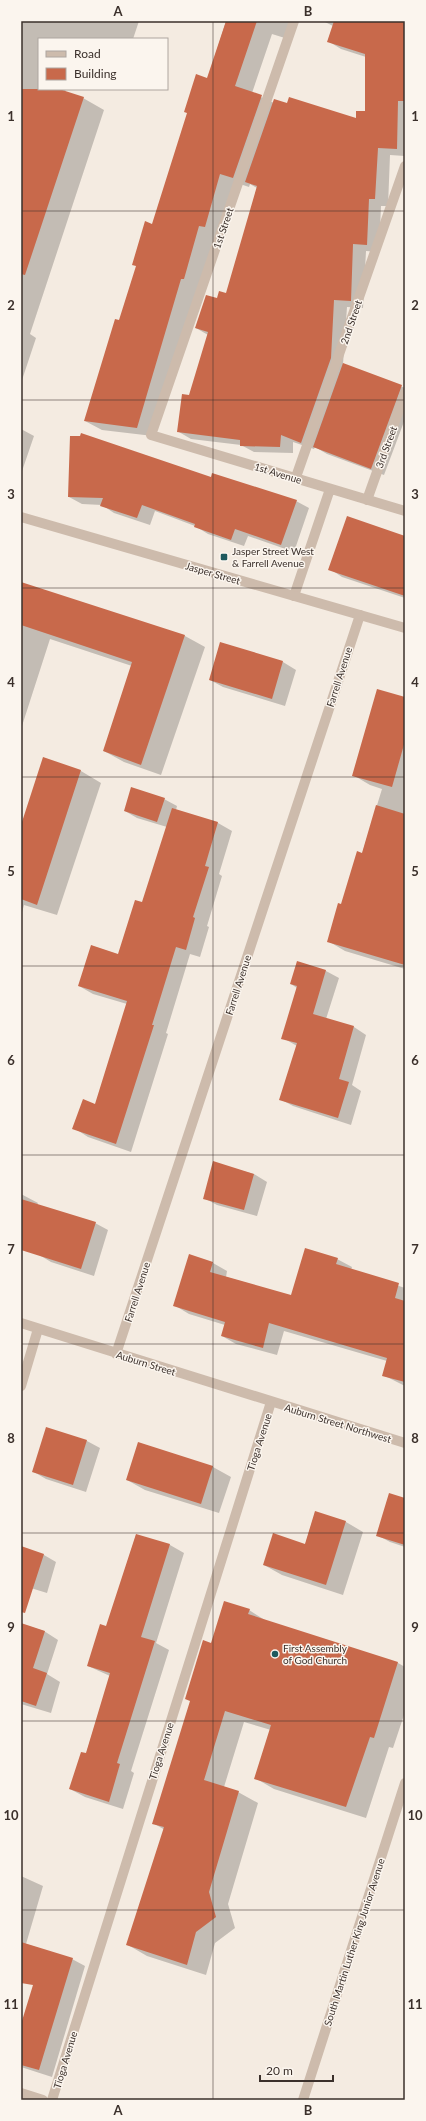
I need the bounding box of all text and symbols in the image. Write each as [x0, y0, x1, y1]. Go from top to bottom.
text: A [112, 3, 123, 19]
text: B [304, 3, 313, 19]
legend [38, 38, 168, 90]
text: Road [74, 46, 101, 61]
text: Building [74, 66, 117, 81]
text: 1 [7, 108, 15, 124]
text: 1 [411, 108, 419, 124]
street label: 1st Street [210, 206, 236, 250]
text: 2 [7, 297, 15, 313]
text: 2 [411, 297, 419, 313]
street label: 2nd Street [338, 298, 364, 346]
street label: 3rd Street [373, 424, 399, 470]
street label: 1st Avenue [253, 460, 303, 486]
text: 3 [7, 486, 15, 502]
text: 3 [411, 486, 419, 502]
place label: Jasper Street West & Farrell Avenue [232, 545, 314, 569]
marker: Jasper Street West & Farrell Avenue [219, 552, 229, 562]
street label: Jasper Street [184, 559, 242, 587]
street label: Farrell Avenue [324, 646, 354, 708]
text: 4 [7, 674, 15, 690]
text: 4 [411, 674, 419, 690]
text: 5 [7, 863, 15, 879]
text: 5 [411, 863, 419, 879]
street label: Farrell Avenue [223, 954, 253, 1016]
text: 6 [7, 1052, 15, 1068]
text: 6 [411, 1052, 419, 1068]
text: 7 [7, 1241, 15, 1257]
text: 7 [411, 1241, 419, 1257]
street label: Farrell Avenue [122, 1261, 152, 1323]
street label: Auburn Street [115, 1348, 178, 1378]
street label: Auburn Street Northwest [283, 1401, 393, 1445]
street label: Tioga Avenue [244, 1412, 274, 1472]
text: 8 [7, 1430, 15, 1446]
text: 8 [411, 1430, 419, 1446]
text: 9 [7, 1619, 15, 1635]
text: 9 [411, 1619, 419, 1635]
place label: First Assembly of God Church [283, 1642, 348, 1666]
marker: First Assembly of God Church [270, 1649, 280, 1659]
street label: Tioga Avenue [146, 1721, 176, 1781]
text: 10 [3, 1807, 19, 1823]
text: 10 [407, 1807, 423, 1823]
street label: South Martin Luther King Junior Avenue [321, 1857, 387, 2027]
text: 11 [3, 1996, 19, 2012]
text: 11 [407, 1996, 423, 2012]
street label: Tioga Avenue [51, 2030, 79, 2090]
scale bar [260, 2057, 333, 2083]
text: 20 m [266, 2063, 293, 2078]
text: A [112, 2102, 123, 2118]
text: B [304, 2102, 313, 2118]

